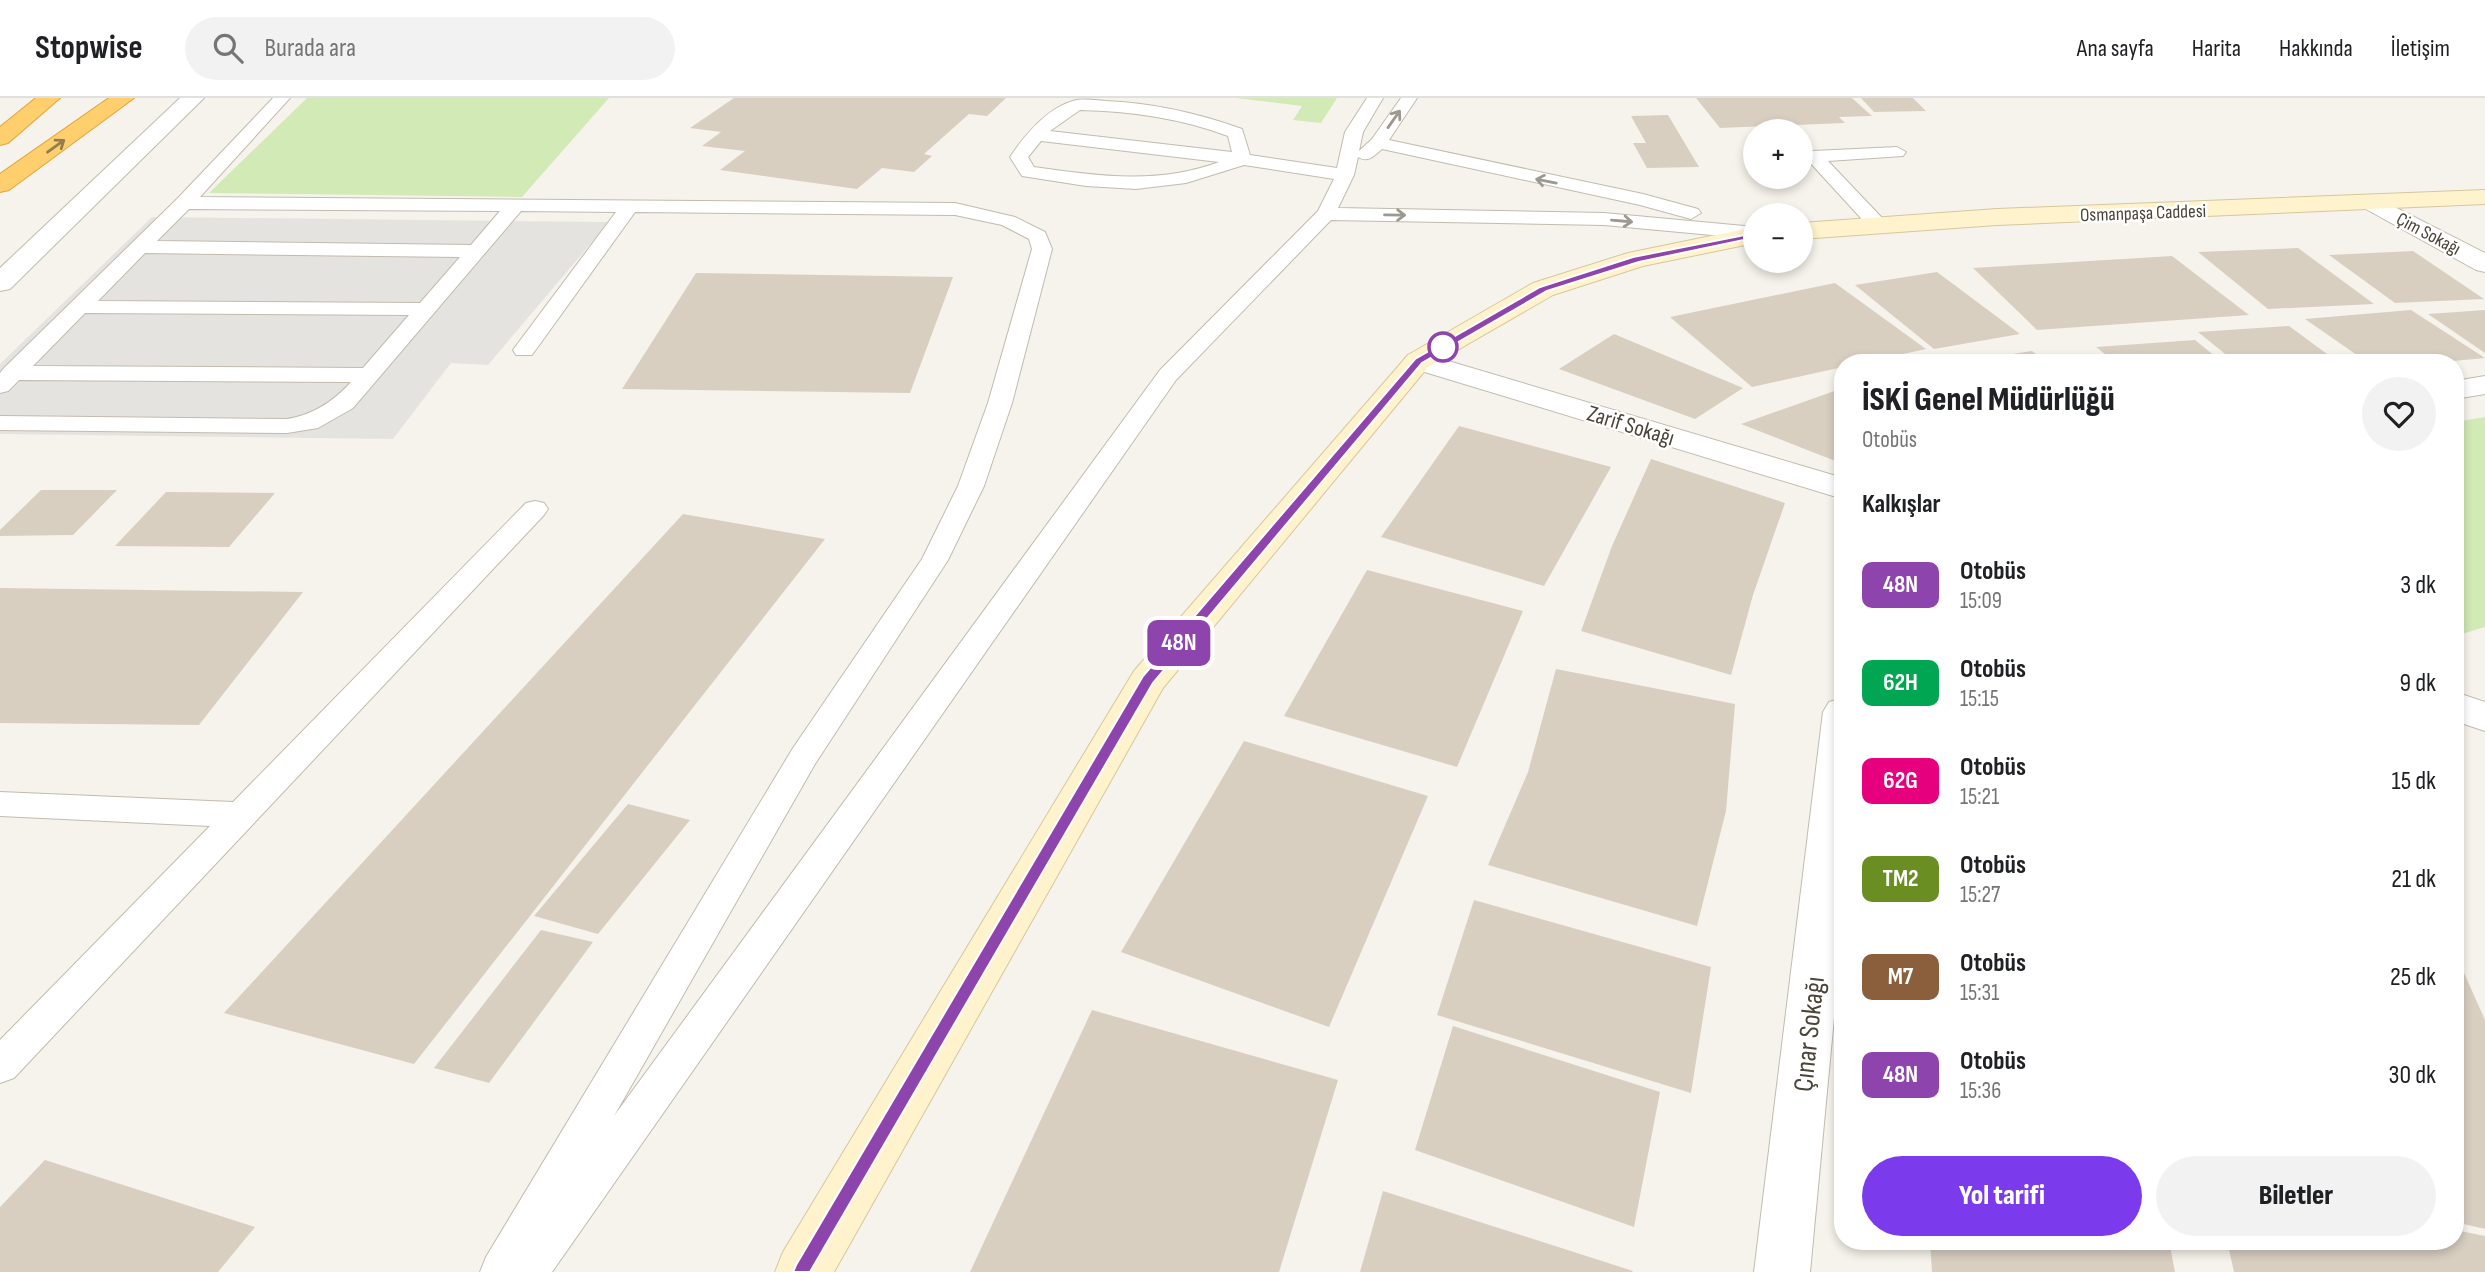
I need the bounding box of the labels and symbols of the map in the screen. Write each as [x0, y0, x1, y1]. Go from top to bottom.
one-way arrow [1387, 110, 1401, 129]
one-way arrow [46, 139, 65, 153]
one-way arrow [1535, 173, 1558, 187]
street label: Osmanpaşa Caddesi [2080, 200, 2206, 227]
one-way arrow [1383, 208, 1406, 222]
street label: Çim Sokağı [2392, 208, 2464, 261]
one-way arrow [1610, 215, 1633, 228]
unlabelled marker [1428, 332, 1458, 362]
street label: Zarif Sokağı [1584, 399, 1678, 452]
line badge: 48N [1139, 620, 1219, 666]
street label: Çınar Sokağı [1787, 975, 1832, 1093]

